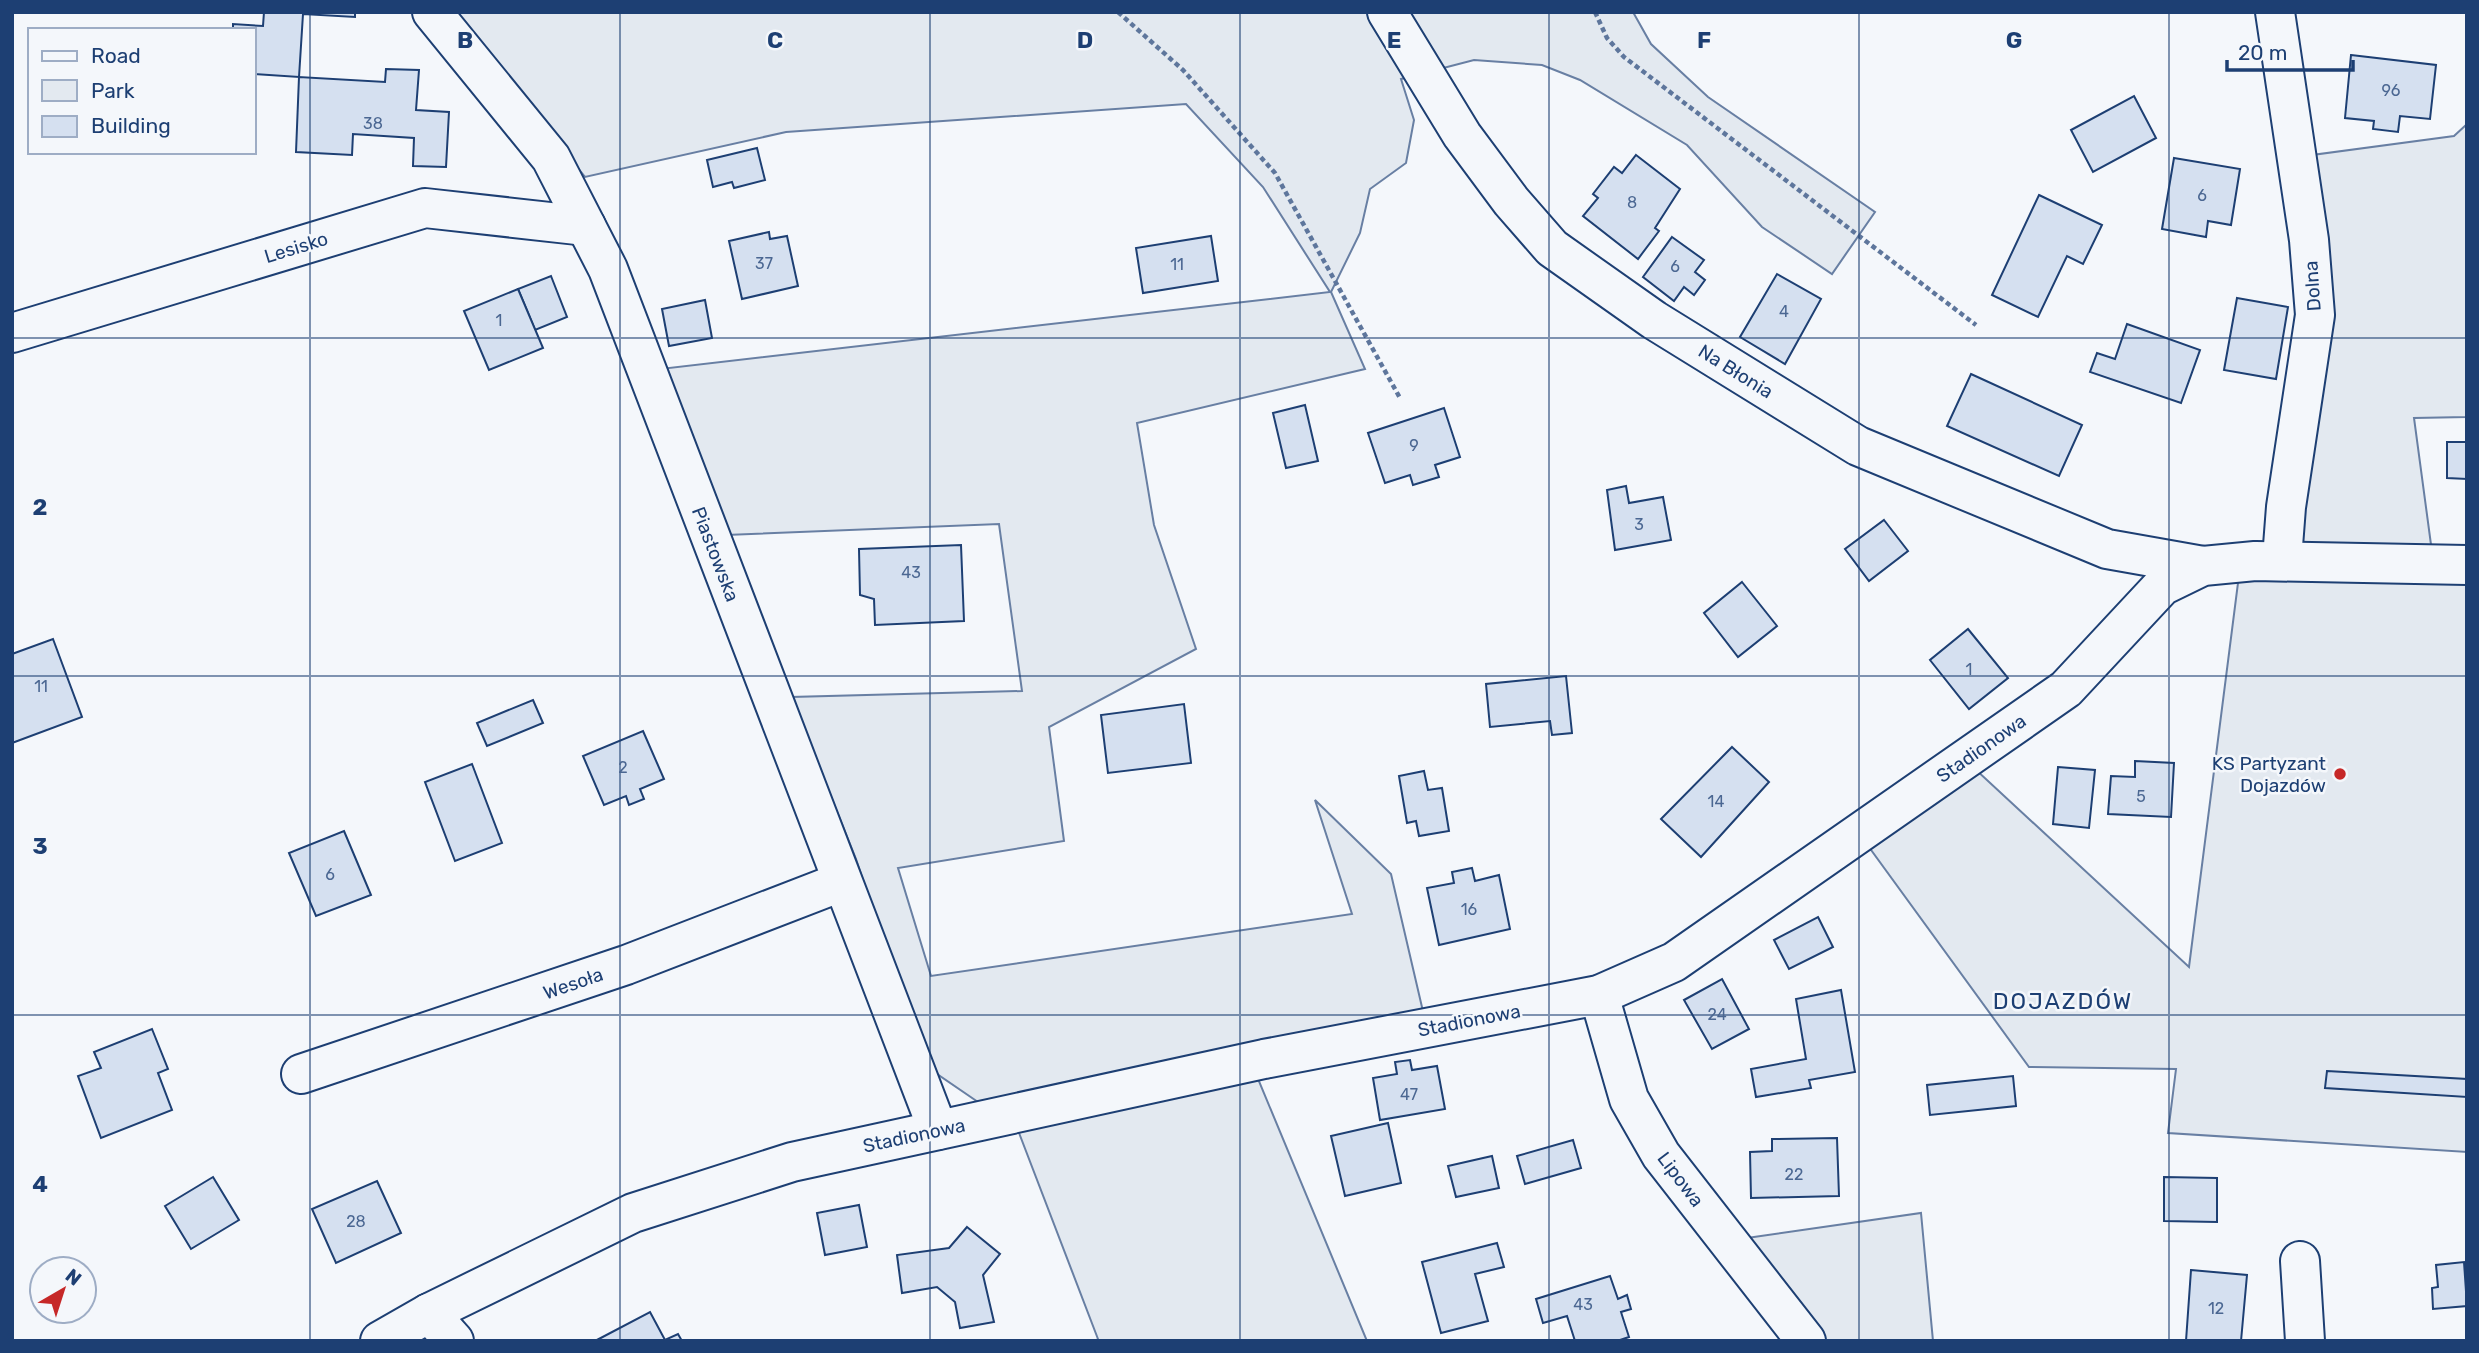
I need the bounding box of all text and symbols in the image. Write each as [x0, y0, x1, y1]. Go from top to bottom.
text: B [457, 26, 473, 54]
text: C [767, 26, 783, 54]
text: D [1077, 26, 1093, 54]
text: E [1387, 26, 1401, 54]
text: F [1697, 26, 1711, 54]
text: G [2006, 26, 2022, 54]
legend [28, 28, 256, 154]
scale bar [2227, 28, 2353, 72]
text: 20 m [2238, 40, 2287, 65]
text: Road [91, 43, 141, 68]
text: Park [91, 78, 135, 103]
house number: 96 [2382, 81, 2401, 100]
text: Building [91, 113, 171, 138]
house number: 38 [363, 114, 383, 133]
house number: 6 [2197, 186, 2207, 205]
house number: 8 [1627, 193, 1637, 212]
street label: Lesisko [262, 227, 331, 268]
house number: 37 [755, 254, 773, 273]
house number: 11 [1170, 255, 1184, 274]
house number: 6 [1670, 257, 1680, 276]
street label: Dolna [2299, 260, 2326, 312]
house number: 4 [1779, 302, 1789, 321]
house number: 1 [496, 311, 502, 330]
street label: Na Błonia [1694, 339, 1777, 403]
house number: 9 [1409, 436, 1419, 455]
text: 2 [33, 493, 47, 521]
street label: Piastowska [687, 503, 744, 605]
house number: 3 [1634, 515, 1644, 534]
house number: 43 [901, 563, 921, 582]
house number: 1 [1966, 660, 1972, 679]
house number: 11 [34, 677, 48, 696]
street label: Stadionowa [1932, 709, 2031, 788]
place label: KS Partyzant Dojazdów [2212, 752, 2327, 797]
house number: 2 [618, 758, 628, 777]
marker: KS Partyzant Dojazdów [2332, 766, 2348, 782]
house number: 5 [2136, 787, 2146, 806]
house number: 14 [1708, 792, 1724, 811]
text: 3 [32, 832, 48, 860]
house number: 6 [325, 865, 335, 884]
house number: 16 [1461, 900, 1478, 919]
street label: Wesoła [540, 963, 606, 1004]
district label: DOJAZDÓW [1993, 987, 2133, 1015]
street label: Stadionowa [1416, 999, 1522, 1042]
house number: 24 [1707, 1005, 1727, 1024]
house number: 47 [1400, 1085, 1418, 1104]
street label: Stadionowa [861, 1113, 967, 1158]
street label: Lipowa [1653, 1147, 1709, 1211]
house number: 22 [1785, 1165, 1803, 1184]
text: 4 [32, 1170, 48, 1198]
house number: 28 [346, 1212, 366, 1231]
north arrow [28, 1255, 98, 1325]
text: N [61, 1264, 86, 1290]
house number: 43 [1573, 1295, 1593, 1314]
house number: 12 [2208, 1299, 2224, 1318]

